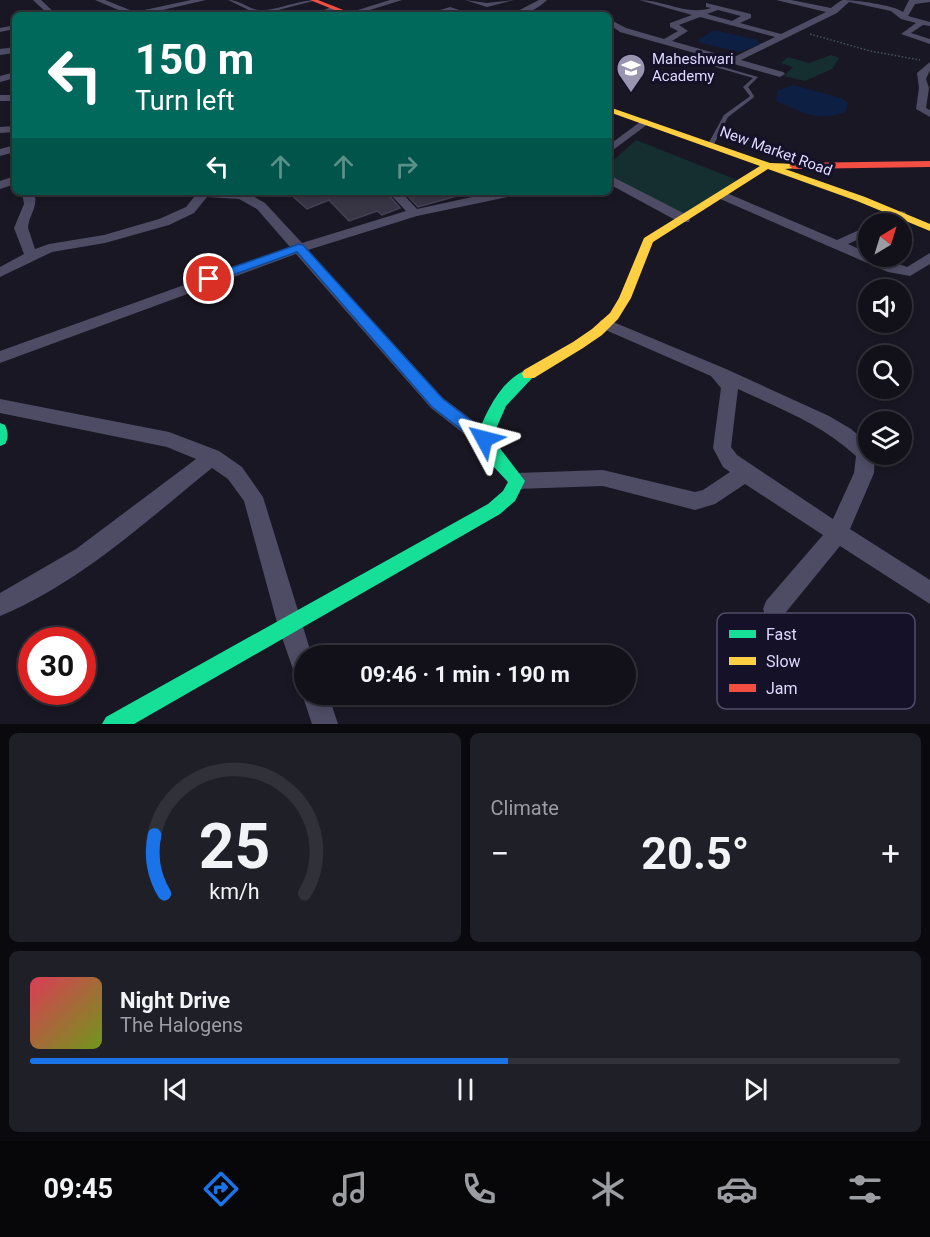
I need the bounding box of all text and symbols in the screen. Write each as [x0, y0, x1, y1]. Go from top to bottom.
text: 150 m [135, 35, 254, 84]
icon: left [36, 36, 114, 114]
place label: Maheshwari Academy [652, 50, 734, 85]
school or university icon: Maheshwari Academy [615, 52, 647, 94]
text: Turn left [135, 85, 235, 117]
street label: New Market Road [717, 122, 835, 180]
icon: left [201, 150, 234, 183]
icon: ahead [264, 150, 297, 183]
icon: ahead [327, 150, 360, 183]
icon: right [390, 150, 423, 183]
north arrow [858, 213, 912, 267]
map controls [858, 213, 912, 465]
pin [183, 253, 234, 304]
icon: arrive [192, 262, 225, 295]
button: sound [858, 279, 912, 333]
button: search [858, 345, 912, 399]
position arrow [452, 407, 516, 471]
button: layers [858, 411, 912, 465]
legend [717, 613, 915, 709]
text: Fast [766, 625, 797, 644]
speed limit sign: 30 [18, 627, 96, 705]
text: Slow [766, 652, 801, 671]
text: 09:46 · 1 min · 190 m [360, 662, 570, 687]
text: Jam [766, 679, 798, 698]
text: Climate [491, 796, 559, 820]
text: 25 [199, 810, 271, 883]
text: 20.5° [641, 827, 749, 880]
text: − [491, 834, 509, 873]
text: + [881, 834, 900, 873]
text: km/h [210, 880, 260, 905]
text: Night Drive [120, 988, 230, 1013]
text: The Halogens [120, 1013, 243, 1037]
icon: previous [159, 1073, 192, 1106]
icon: pause [449, 1073, 482, 1106]
icon: next [739, 1073, 772, 1106]
icon: directions [200, 1168, 242, 1210]
icon: music [329, 1168, 371, 1210]
icon: phone [458, 1168, 500, 1210]
icon: climate [587, 1168, 629, 1210]
icon: car [716, 1168, 758, 1210]
icon: filters [844, 1168, 886, 1210]
text: 09:45 [43, 1173, 113, 1205]

